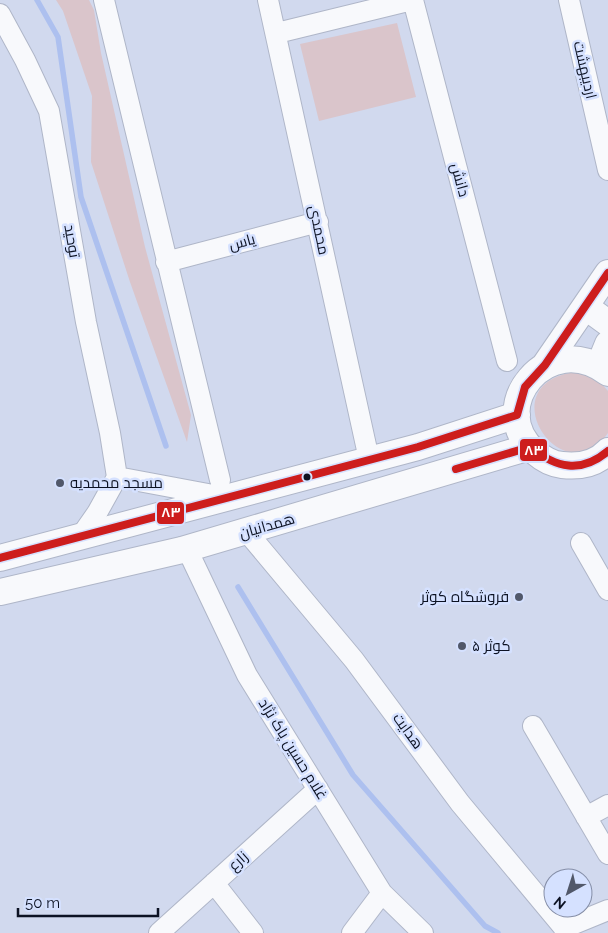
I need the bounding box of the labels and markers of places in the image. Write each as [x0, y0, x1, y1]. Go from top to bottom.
unlabelled marker [302, 472, 312, 482]
place label: مسجد محمدیه [70, 474, 163, 492]
marker: مسجد محمدیه [54, 477, 66, 489]
place label: فروشگاه کوثر [420, 588, 509, 606]
marker: فروشگاه کوثر [513, 591, 525, 603]
place label: کوثر ۵ [472, 637, 511, 655]
marker: کوثر ۵ [456, 640, 468, 652]

